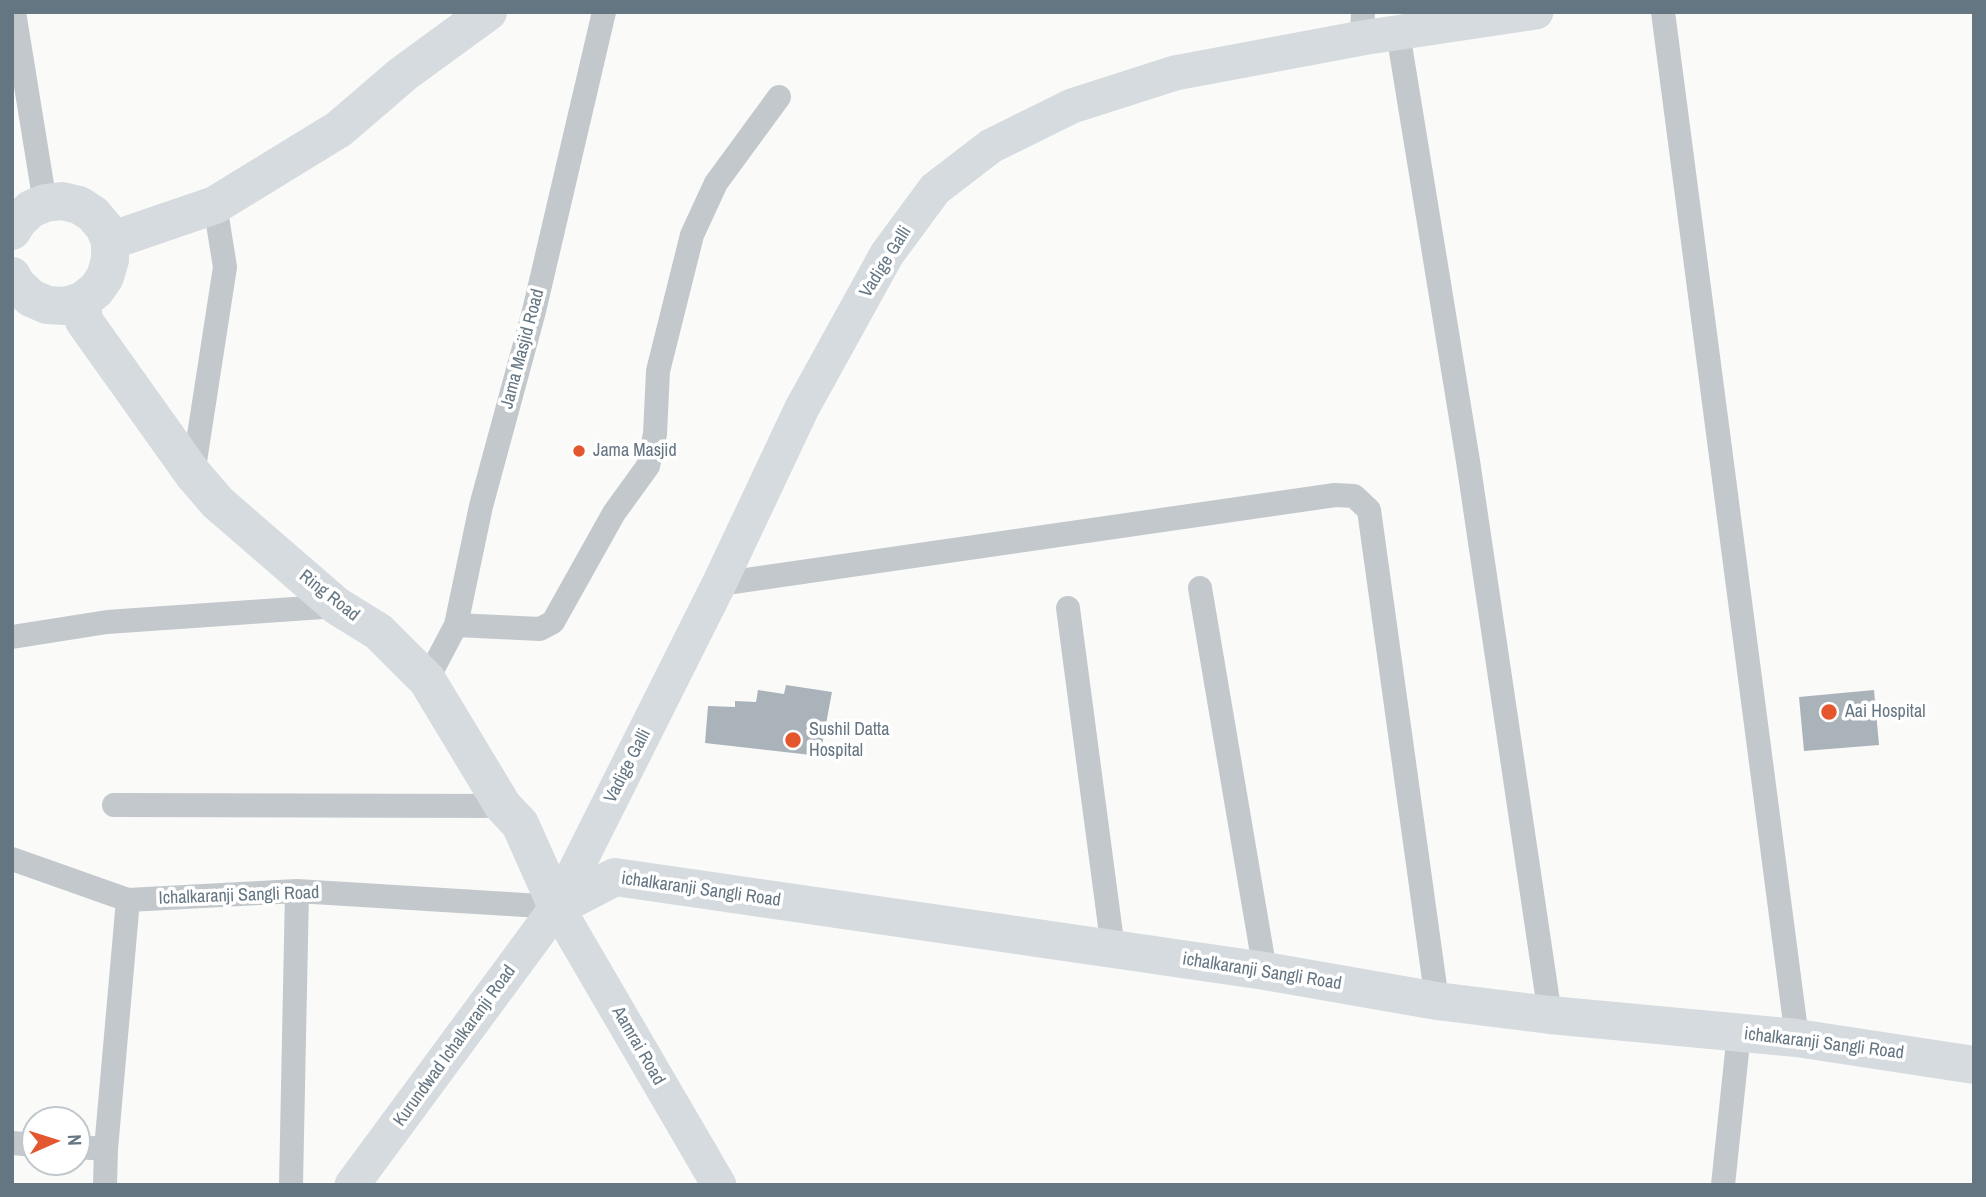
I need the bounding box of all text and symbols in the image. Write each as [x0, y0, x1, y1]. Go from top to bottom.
street label: Vadige Galli [856, 222, 916, 302]
street label: Jama Masjid Road [497, 287, 549, 411]
place label: Jama Masjid [593, 440, 677, 462]
marker: Jama Masjid [571, 443, 587, 459]
street label: Ring Road [295, 566, 363, 626]
place label: Aai Hospital [1845, 701, 1925, 723]
marker: Aai Hospital [1819, 702, 1839, 722]
place label: Sushil Datta Hospital [809, 719, 889, 762]
street label: Vadige Galli [600, 725, 656, 807]
marker: Sushil Datta Hospital [783, 730, 803, 750]
street label: ichalkaranji Sangli Road [620, 868, 782, 912]
street label: Ichalkaranji Sangli Road [158, 882, 320, 910]
street label: ichalkaranji Sangli Road [1181, 949, 1343, 995]
street label: Kurundwad Ichalkaranji Road [389, 961, 521, 1131]
street label: Aamrai Road [607, 1003, 669, 1089]
street label: ichalkaranji Sangli Road [1743, 1023, 1905, 1065]
north arrow [21, 1106, 91, 1176]
text: N [62, 1134, 88, 1146]

